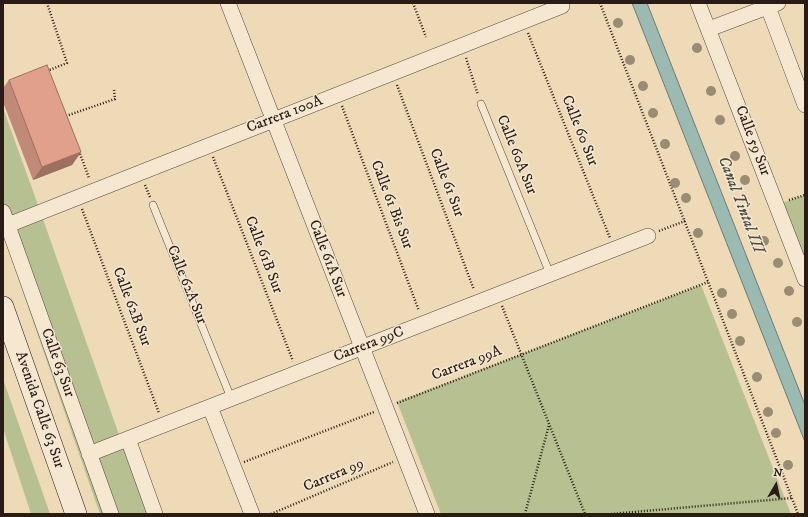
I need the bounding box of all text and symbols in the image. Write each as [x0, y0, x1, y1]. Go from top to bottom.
street label: Carrera 100A [244, 92, 326, 138]
street label: Calle 60 Sur [557, 93, 601, 169]
street label: Calle 59 Sur [730, 103, 774, 179]
street label: Calle 60A Sur [492, 113, 540, 197]
street label: Calle 61 Sur [425, 146, 467, 220]
water label: Canal Tintal III [713, 154, 767, 256]
street label: Calle 61 Bis Sur [366, 158, 416, 252]
street label: Calle 61B Sur [240, 214, 286, 296]
street label: Calle 61A Sur [304, 218, 350, 300]
street label: Calle 62A Sur [162, 243, 210, 327]
street label: Calle 62B Sur [108, 265, 154, 349]
street label: Carrera 99C [331, 323, 407, 367]
street label: Calle 63 Sur [36, 326, 78, 400]
street label: Carrera 99A [430, 342, 504, 386]
street label: Avenida Calle 63 Sur [10, 349, 68, 471]
street label: Carrera 99 [301, 455, 367, 497]
north arrow [756, 465, 796, 505]
text: N [772, 466, 783, 481]

